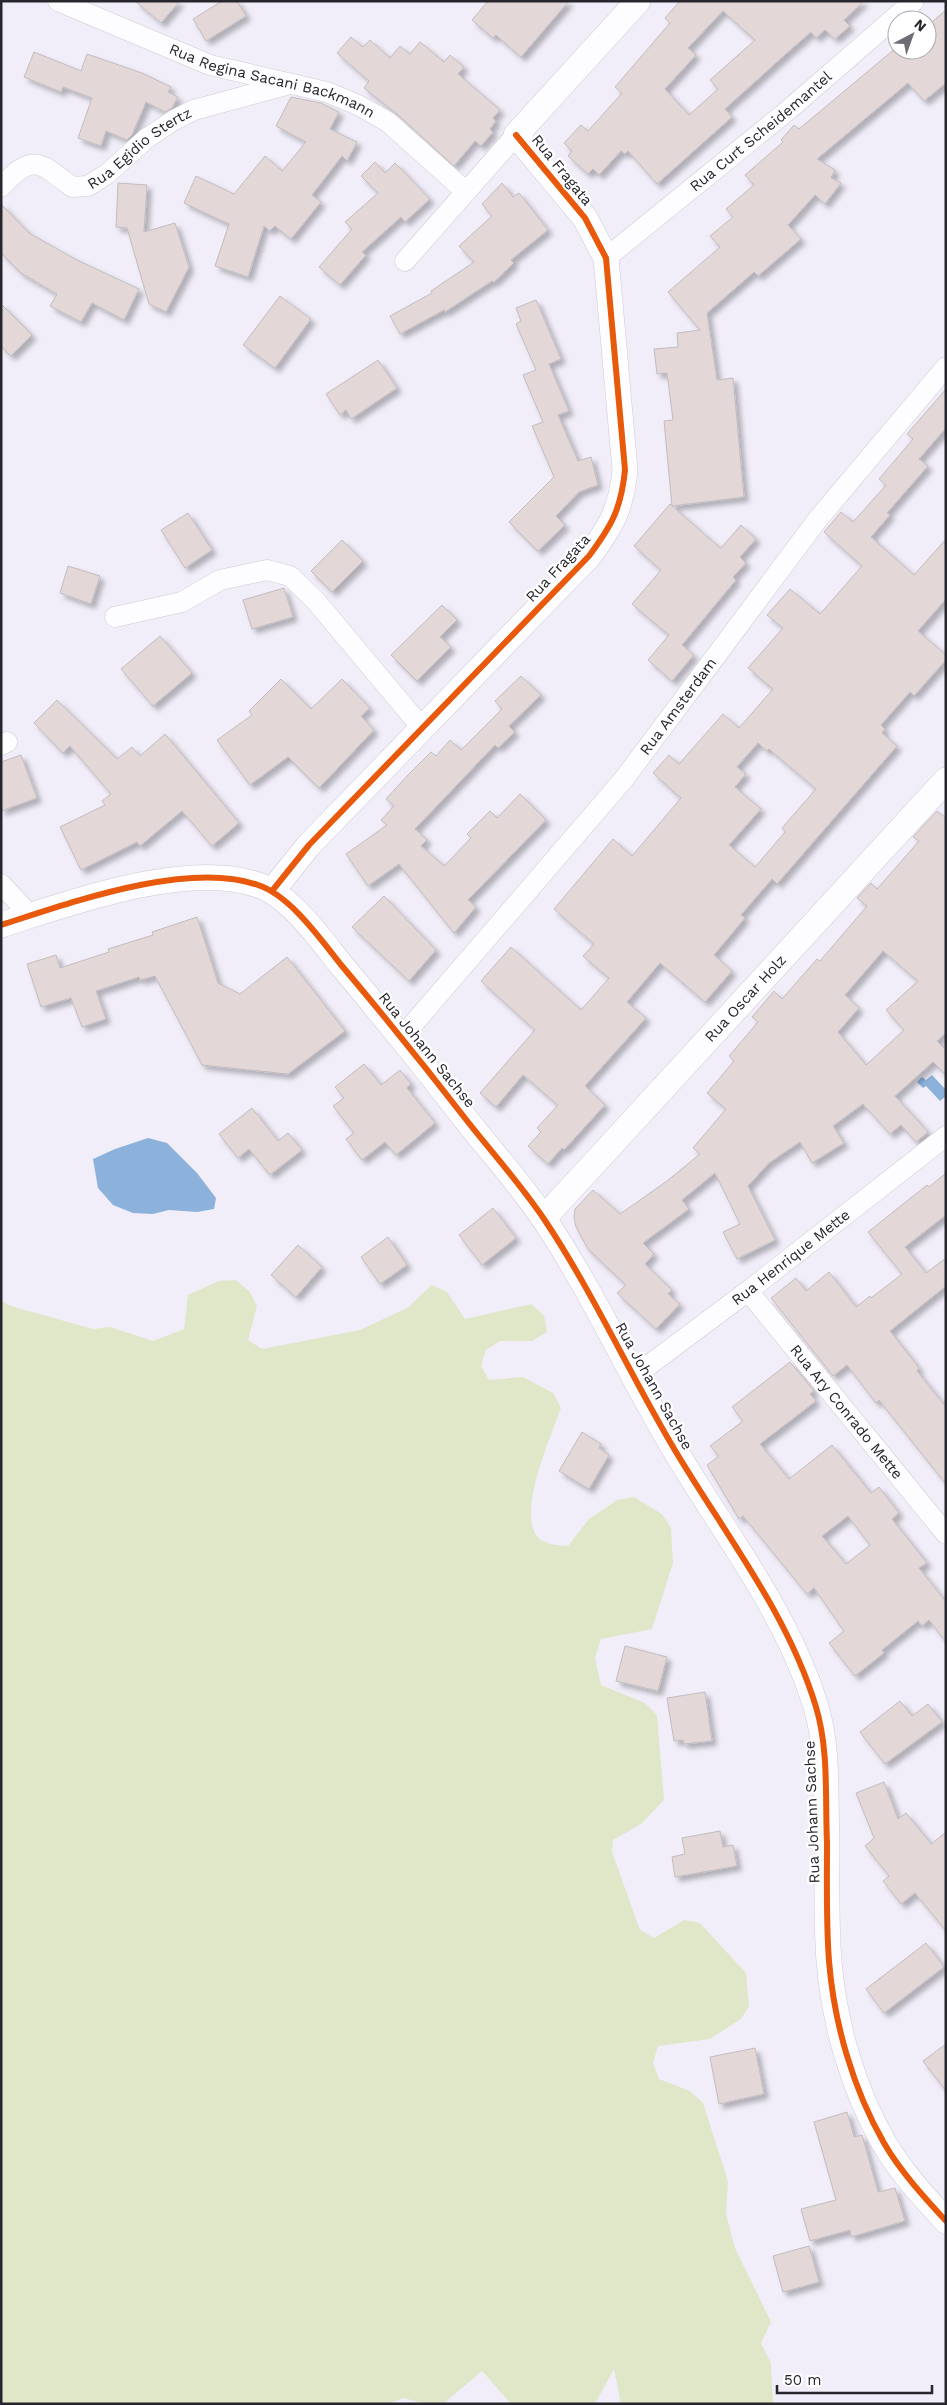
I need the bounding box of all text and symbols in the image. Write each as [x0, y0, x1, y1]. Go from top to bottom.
north arrow [887, 10, 937, 60]
text: N [911, 16, 930, 35]
street label: Rua Regina Sacani Backmann [166, 40, 378, 122]
street label: Rua Curt Scheidemantel [686, 67, 836, 195]
street label: Rua Egidio Stertz [84, 104, 194, 193]
street label: Rua Fragata [528, 131, 596, 210]
street label: Rua Fragata [522, 530, 594, 606]
street label: Rua Amsterdam [636, 654, 720, 759]
street label: Rua Oscar Holz [701, 951, 790, 1046]
street label: Rua Johann Sachse [375, 989, 479, 1111]
street label: Rua Henrique Mette [728, 1206, 854, 1309]
street label: Rua Johann Sachse [611, 1319, 697, 1453]
street label: Rua Ary Conrado Mette [786, 1341, 907, 1483]
street label: Rua Johann Sachse [801, 1740, 823, 1884]
scale bar [777, 2362, 932, 2394]
text: 50 m [784, 2371, 821, 2389]

